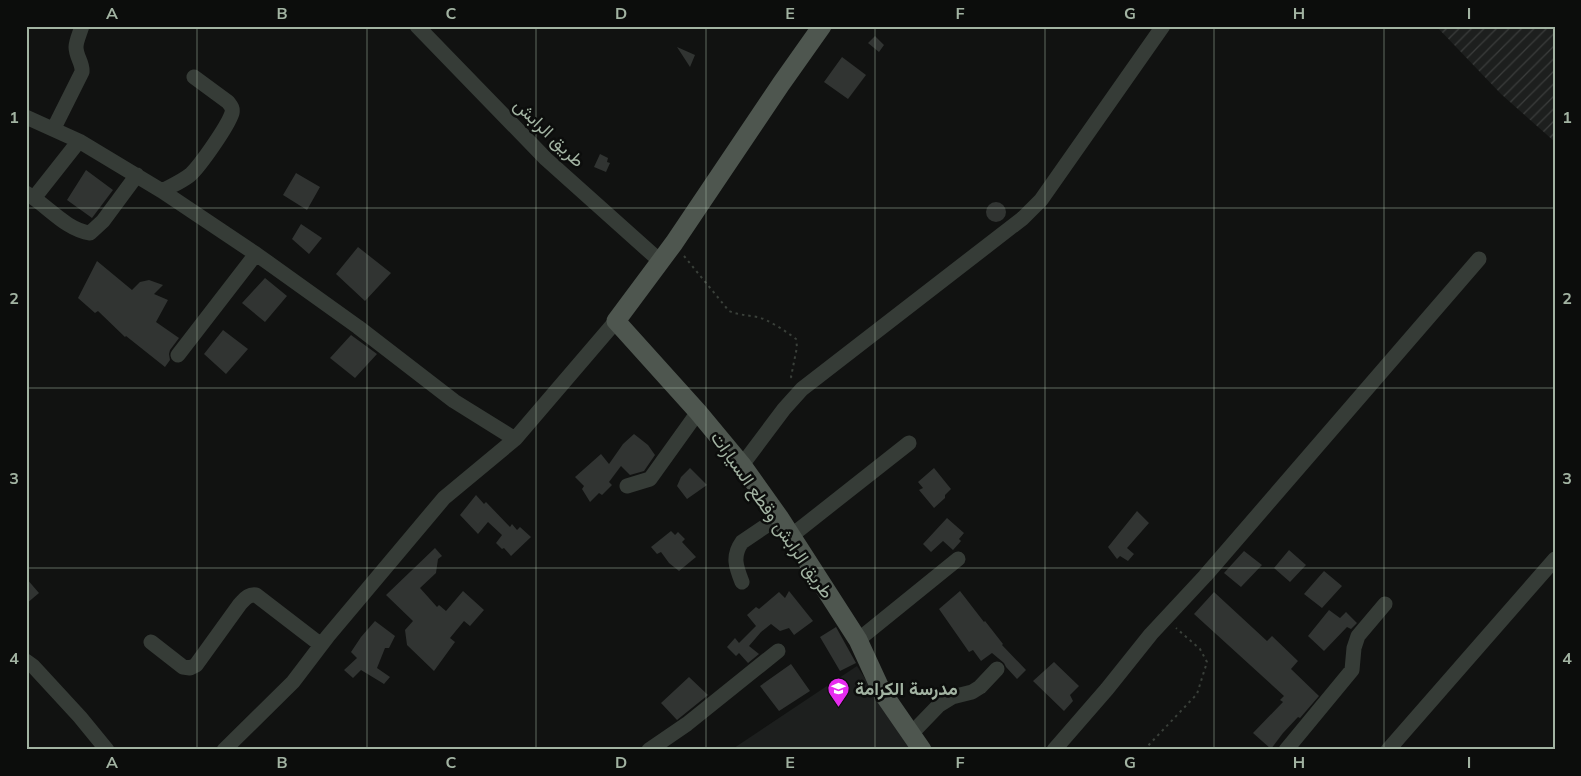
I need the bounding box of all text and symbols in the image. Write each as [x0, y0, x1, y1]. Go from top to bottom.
text: A [106, 3, 118, 23]
text: B [276, 3, 288, 23]
text: C [446, 3, 457, 23]
text: D [615, 3, 627, 23]
text: E [785, 3, 795, 23]
text: F [955, 3, 965, 23]
text: G [1124, 3, 1136, 23]
text: H [1293, 3, 1305, 23]
text: I [1467, 3, 1471, 23]
street label: طريق الرابش [509, 93, 590, 172]
text: 1 [9, 107, 19, 127]
text: 1 [1562, 107, 1572, 127]
text: 2 [9, 288, 19, 308]
text: 2 [1562, 288, 1572, 308]
street label: طريق الرابش وقطع السيارات [705, 427, 839, 603]
text: 3 [9, 468, 19, 488]
text: 3 [1562, 468, 1572, 488]
text: 4 [9, 648, 19, 668]
text: 4 [1562, 648, 1572, 668]
school or university icon: مدرسة الكرامة [827, 677, 851, 708]
place label: مدرسة الكرامة [855, 677, 958, 700]
text: A [106, 752, 118, 772]
text: B [276, 752, 288, 772]
text: C [446, 752, 457, 772]
text: D [615, 752, 627, 772]
text: E [785, 752, 795, 772]
text: F [955, 752, 965, 772]
text: G [1124, 752, 1136, 772]
text: H [1293, 752, 1305, 772]
text: I [1467, 752, 1471, 772]

